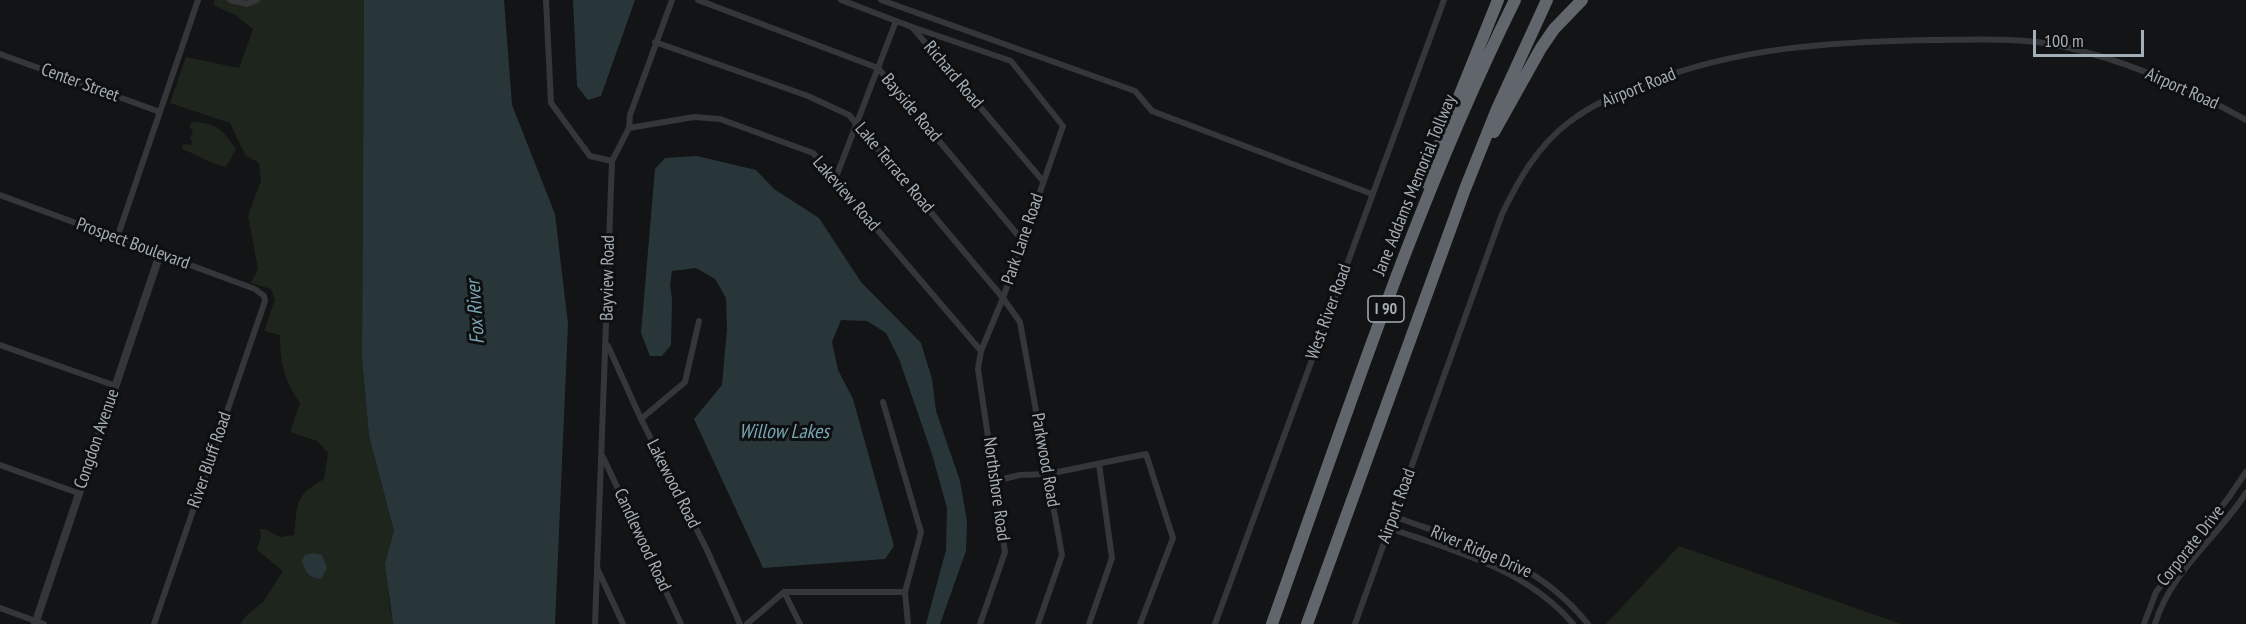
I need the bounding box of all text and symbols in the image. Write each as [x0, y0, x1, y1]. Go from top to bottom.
scale bar [2036, 18, 2147, 56]
text: 100 m [2044, 29, 2084, 52]
street label: Richard Road [919, 37, 987, 113]
street label: Center Street [38, 59, 122, 107]
street label: Airport Road [1599, 63, 1679, 113]
street label: Airport Road [2142, 63, 2222, 115]
street label: Bayside Road [876, 70, 946, 146]
street label: Jane Addams Memorial Tollway [1369, 91, 1461, 279]
street label: Lake Terrace Road [850, 118, 938, 218]
street label: Lakeview Road [808, 152, 884, 236]
street label: Park Lane Road [997, 191, 1049, 287]
street label: Prospect Boulevard [73, 213, 193, 275]
street label: Bayview Road [596, 235, 620, 321]
street label: West River Road [1302, 261, 1356, 363]
water label: Fox River [462, 279, 490, 345]
road number: I 90 [1368, 296, 1404, 322]
street label: Congdon Avenue [70, 386, 124, 492]
street label: River Bluff Road [184, 409, 236, 511]
street label: Parkwood Road [1026, 411, 1064, 509]
water label: Willow Lakes [739, 420, 829, 444]
street label: Lakewood Road [641, 436, 705, 532]
street label: Northshore Road [978, 436, 1014, 542]
street label: Airport Road [1374, 466, 1420, 546]
street label: Candlewood Road [609, 485, 675, 595]
street label: Corporate Drive [2153, 501, 2229, 591]
street label: River Ridge Drive [1427, 521, 1535, 583]

